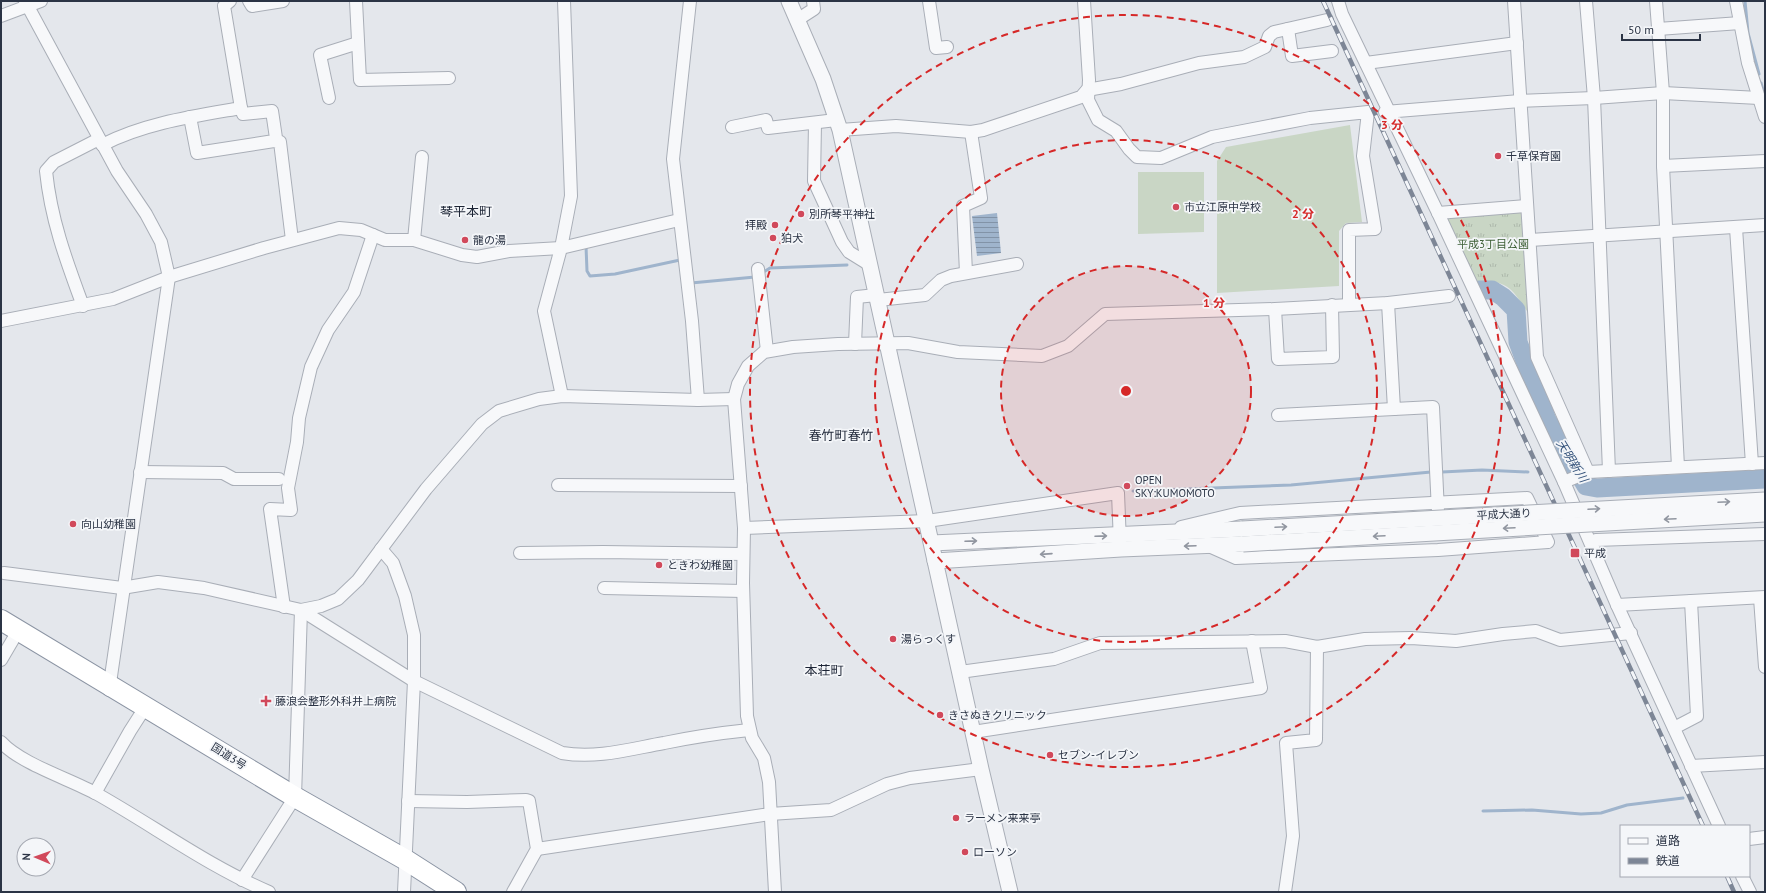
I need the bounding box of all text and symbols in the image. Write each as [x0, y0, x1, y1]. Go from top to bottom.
scale bar [1622, 16, 1700, 42]
text: 50 m [1628, 22, 1654, 37]
text: 3 分 [1381, 117, 1403, 132]
place label: 千草保育園 [1506, 149, 1561, 163]
marker: 千草保育園 [1493, 151, 1503, 161]
place label: 市立江原中学校 [1184, 200, 1261, 214]
marker: 市立江原中学校 [1171, 202, 1181, 212]
district label: 琴平本町 [440, 203, 492, 220]
text: 2 分 [1292, 206, 1314, 221]
place label: 別所琴平神社 [809, 207, 875, 221]
marker: 別所琴平神社 [796, 209, 806, 219]
place label: 拝殿 [745, 218, 767, 232]
marker: 拝殿 [770, 220, 780, 230]
place label: 狛犬 [781, 231, 803, 245]
place label: 龍の湯 [473, 233, 506, 247]
marker: 狛犬 [768, 233, 778, 243]
marker: 龍の湯 [460, 235, 470, 245]
park label: 平成3丁目公園 [1457, 237, 1529, 251]
text: 1 分 [1203, 295, 1225, 310]
centre of rings [1119, 384, 1133, 398]
district label: 春竹町春竹 [808, 427, 874, 444]
water label: 天明新川 [1553, 436, 1593, 487]
place label: OPEN SKY:KUMOMOTO [1135, 473, 1215, 500]
marker: OPEN SKY:KUMOMOTO [1122, 481, 1132, 491]
one-way arrow [1717, 498, 1730, 506]
street label: 平成大通り [1476, 506, 1532, 522]
one-way arrow [1587, 506, 1600, 513]
one-way arrow [1664, 515, 1677, 523]
place label: 向山幼稚園 [81, 517, 136, 531]
marker: 向山幼稚園 [68, 519, 78, 529]
one-way arrow [1274, 523, 1287, 530]
one-way arrow [1503, 524, 1516, 531]
one-way arrow [1373, 532, 1386, 539]
one-way arrow [1094, 533, 1107, 540]
one-way arrow [964, 538, 977, 545]
one-way arrow [1184, 542, 1197, 550]
place label: 平成 [1584, 546, 1606, 560]
marker: 平成 [1569, 547, 1581, 559]
one-way arrow [1040, 550, 1053, 557]
place label: ときわ幼稚園 [667, 558, 733, 572]
marker: ときわ幼稚園 [654, 560, 664, 570]
place label: 湯らっくす [901, 632, 956, 646]
marker: 湯らっくす [888, 634, 898, 644]
district label: 本荘町 [804, 662, 844, 679]
place label: 藤浪会整形外科井上病院 [275, 694, 396, 708]
marker: 藤浪会整形外科井上病院 [260, 695, 272, 707]
place label: きさぬきクリニック [948, 708, 1047, 722]
marker: きさぬきクリニック [935, 710, 945, 720]
street label: 国道3号 [209, 740, 249, 772]
place label: セブン-イレブン [1058, 748, 1139, 762]
marker: セブン-イレブン [1045, 750, 1055, 760]
place label: ラーメン来来亭 [964, 811, 1041, 825]
marker: ラーメン来来亭 [951, 813, 961, 823]
legend [1620, 825, 1750, 877]
text: 道路 [1656, 833, 1680, 848]
north arrow [16, 837, 56, 877]
place label: ローソン [973, 845, 1017, 859]
marker: ローソン [960, 847, 970, 857]
text: N [19, 853, 33, 861]
text: 鉄道 [1656, 853, 1680, 868]

